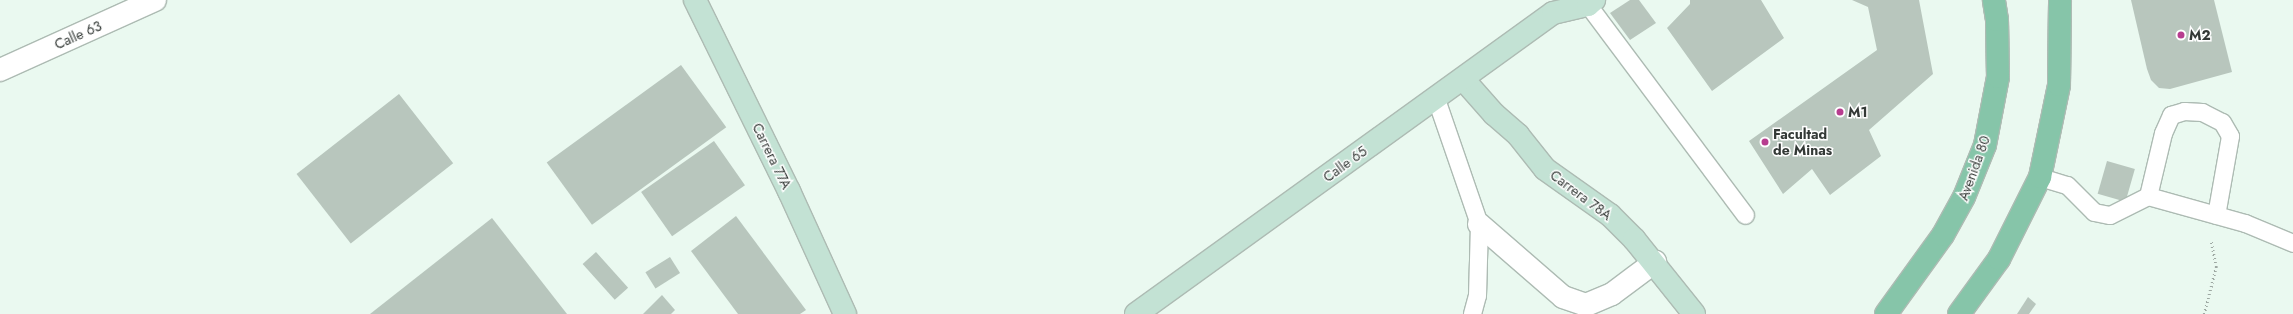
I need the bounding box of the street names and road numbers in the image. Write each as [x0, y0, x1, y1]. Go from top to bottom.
street label: Calle 63 [52, 17, 104, 53]
street label: Carrera 77A [749, 120, 795, 192]
street label: Avenida 80 [1955, 133, 1993, 203]
street label: Calle 65 [1320, 142, 1370, 186]
street label: Carrera 78A [1547, 166, 1615, 224]

